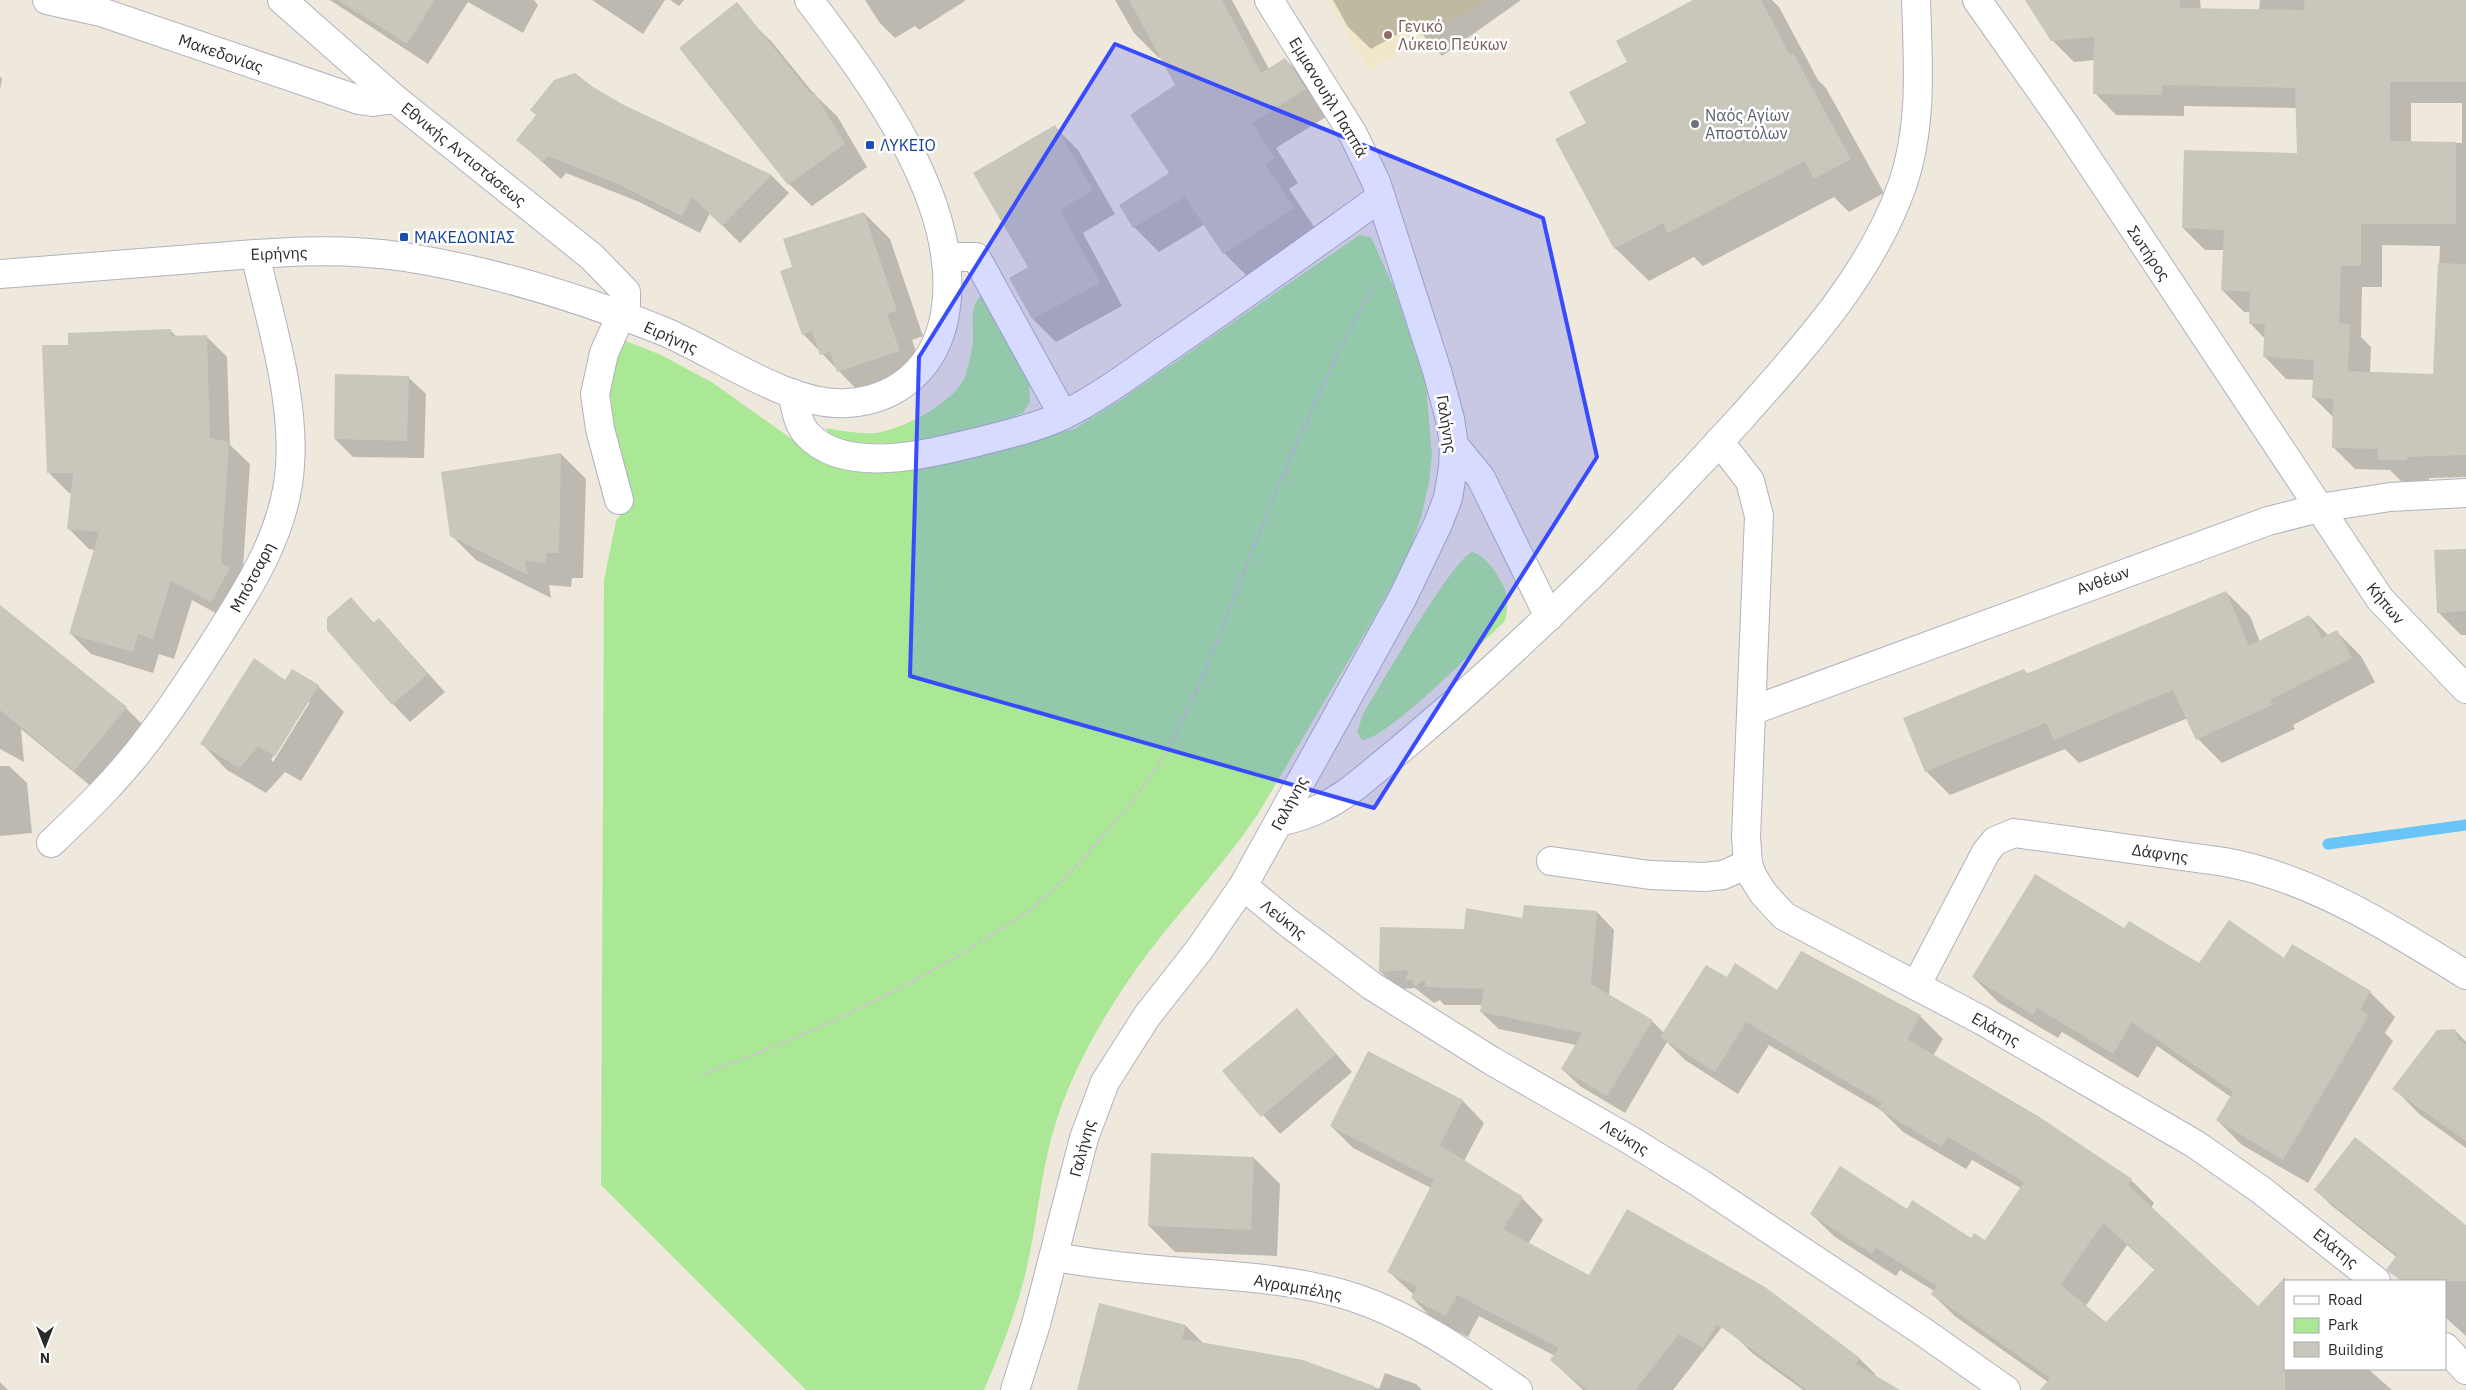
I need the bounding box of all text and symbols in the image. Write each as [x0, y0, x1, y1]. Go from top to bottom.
place label: Γενικό Λύκειο Πεύκων [1398, 16, 1508, 54]
street label: Μακεδονίας [176, 29, 266, 77]
marker: Γενικό Λύκειο Πεύκων [1382, 29, 1394, 41]
street label: Εμμανουήλ Παππά [1285, 33, 1373, 161]
street label: Εθνικής Αντιστάσεως [397, 97, 531, 211]
place label: Ναός Αγίων Αποστόλων [1705, 105, 1789, 143]
marker: Ναός Αγίων Αποστόλων [1689, 118, 1701, 130]
place label: ΛΥΚΕΙΟ [880, 135, 936, 155]
marker: ΛΥΚΕΙΟ [864, 139, 876, 151]
street label: Σωτήρος [2123, 222, 2175, 285]
place label: ΜΑΚΕΔΟΝΙΑΣ [414, 227, 515, 247]
marker: ΜΑΚΕΔΟΝΙΑΣ [398, 231, 410, 243]
street label: Ειρήνης [250, 242, 308, 264]
street label: Ειρήνης [641, 316, 701, 358]
street label: Γαλήνης [1433, 393, 1462, 455]
street label: Μπότσαρη [225, 538, 279, 616]
street label: Ανθέων [2074, 561, 2132, 599]
street label: Κήπων [2363, 578, 2409, 628]
street label: Γαλήνης [1266, 772, 1312, 834]
street label: Δάφνης [2130, 839, 2190, 867]
street label: Λεύκης [1257, 895, 1311, 943]
street label: Ελάτης [1968, 1008, 2024, 1051]
street label: Λεύκης [1597, 1115, 1653, 1159]
street label: Γαλήνης [1065, 1117, 1099, 1179]
street label: Ελάτης [2309, 1224, 2363, 1272]
street label: Αγραμπέλης [1252, 1269, 1344, 1305]
legend [2284, 1280, 2446, 1370]
text: Road [2328, 1290, 2363, 1309]
text: Park [2328, 1315, 2358, 1334]
north arrow [20, 1320, 70, 1370]
text: Building [2328, 1340, 2383, 1359]
text: N [40, 1349, 50, 1367]

